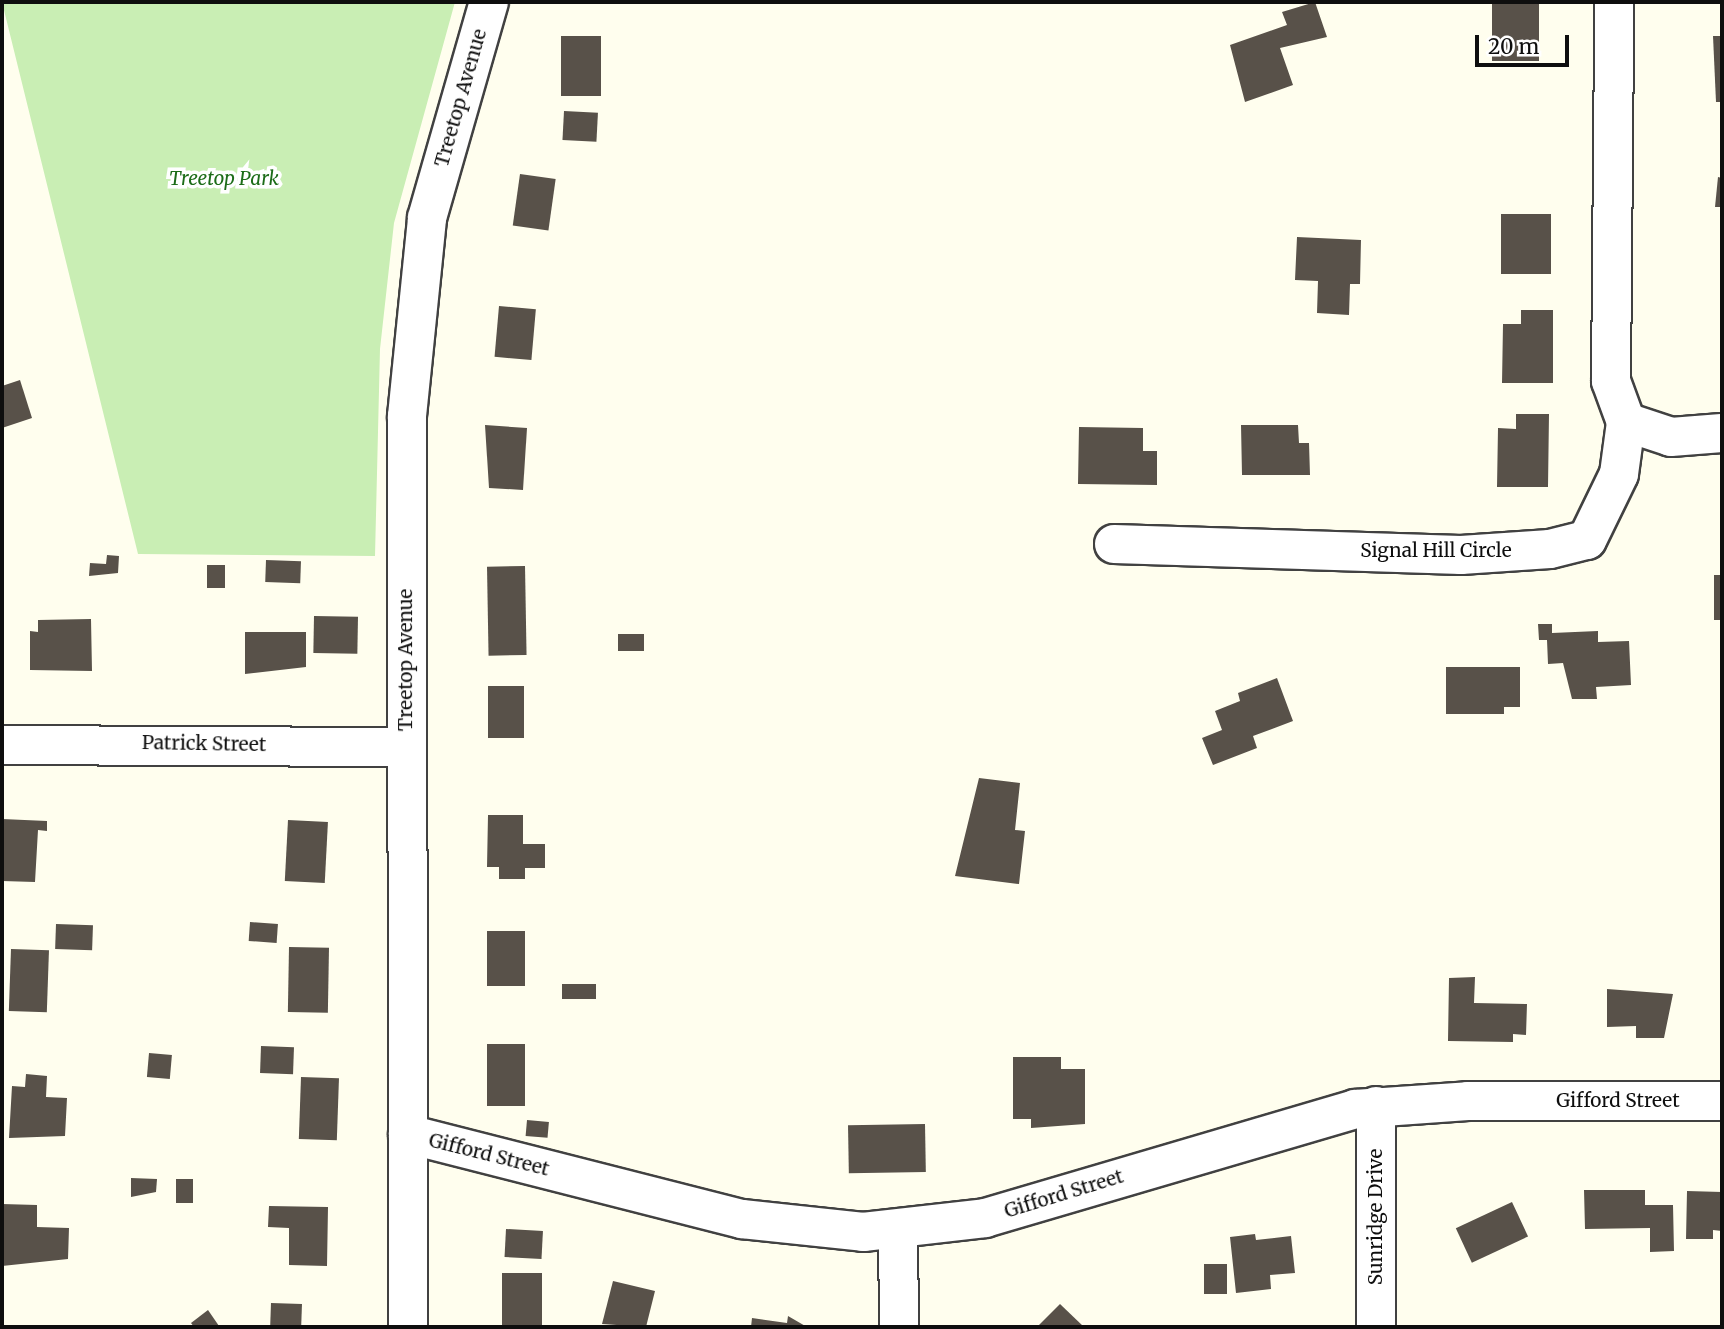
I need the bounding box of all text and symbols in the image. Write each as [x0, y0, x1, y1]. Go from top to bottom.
scale bar [1479, 21, 1574, 65]
street label: Treetop Avenue [430, 26, 492, 170]
text: 20 m [1488, 33, 1539, 60]
park label: Treetop Park [169, 168, 279, 190]
street label: Signal Hill Circle [1360, 540, 1512, 562]
street label: Treetop Avenue [395, 589, 417, 731]
street label: Patrick Street [142, 732, 266, 756]
street label: Gifford Street [1556, 1090, 1680, 1112]
street label: Gifford Street [426, 1129, 552, 1181]
street label: Sunridge Drive [1365, 1149, 1387, 1285]
street label: Gifford Street [1002, 1165, 1126, 1223]

